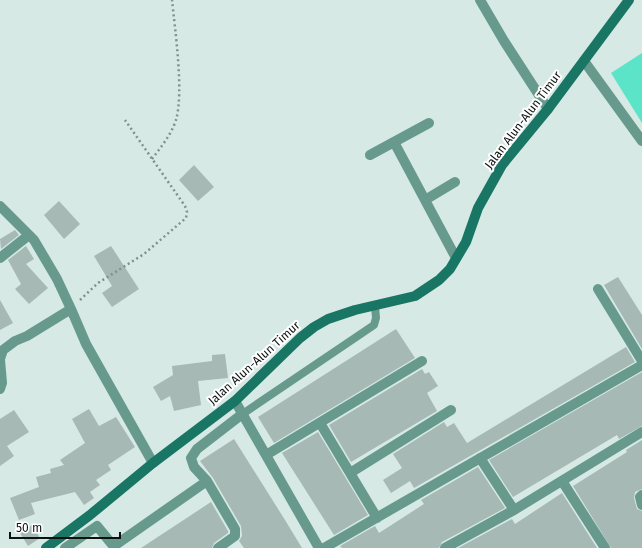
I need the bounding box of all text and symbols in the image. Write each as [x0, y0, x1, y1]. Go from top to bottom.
street label: Jalan Alun-Alun Timur [482, 68, 564, 172]
street label: Jalan Alun-Alun Timur [205, 318, 303, 408]
scale bar [10, 514, 120, 540]
text: 50 m [16, 521, 42, 535]

